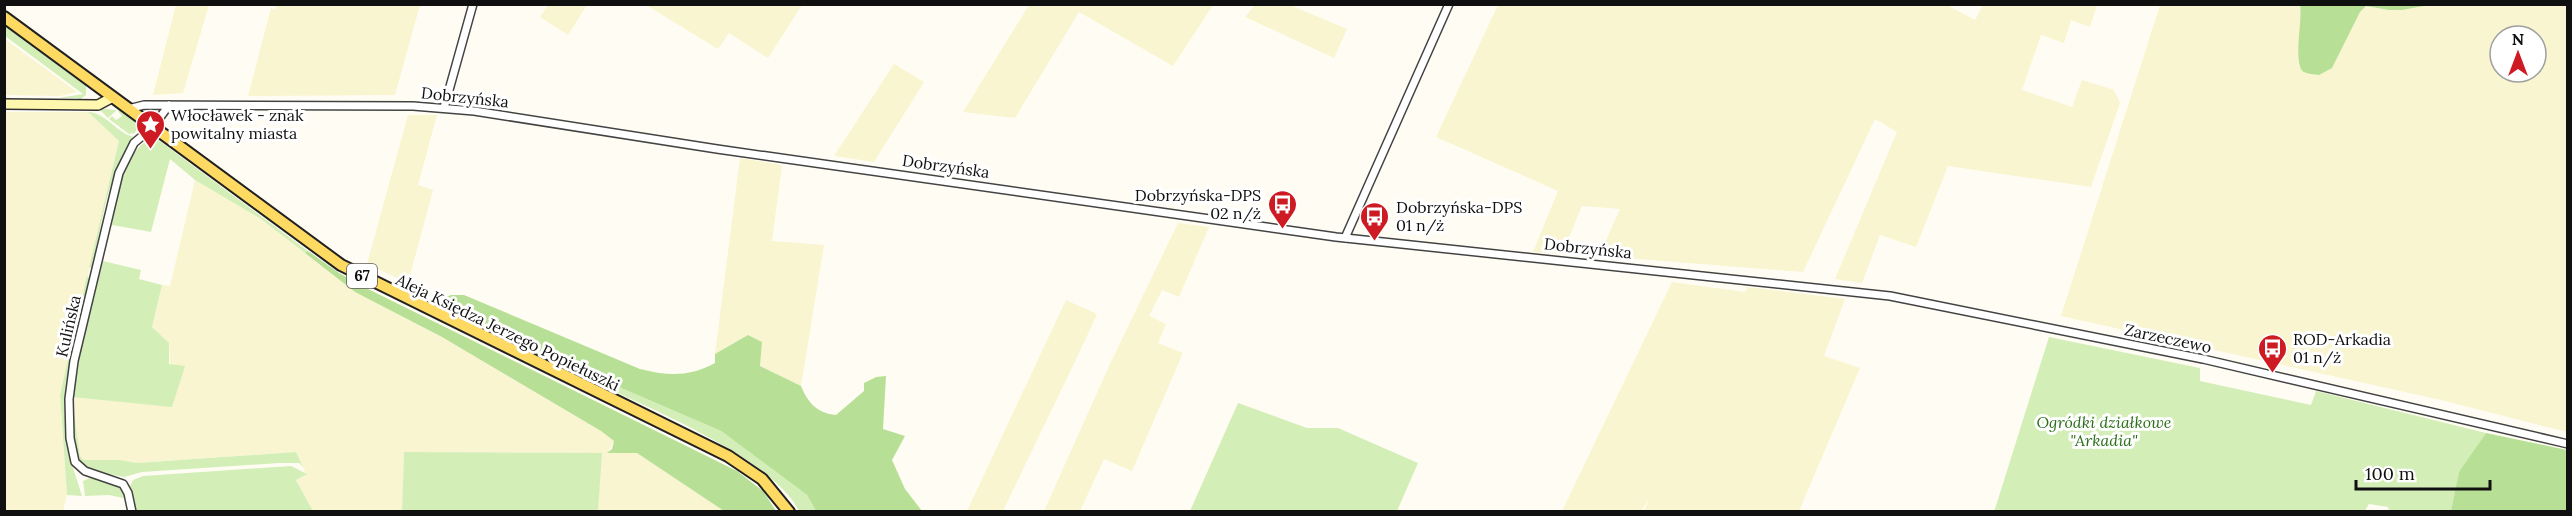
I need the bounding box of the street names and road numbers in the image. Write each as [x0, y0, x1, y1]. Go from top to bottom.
street label: Dobrzyńska [420, 82, 510, 112]
street label: Dobrzyńska [901, 150, 991, 182]
street label: Dobrzyńska [1543, 233, 1633, 263]
road number: 67 [347, 264, 377, 288]
street label: Aleja Księdza Jerzego Popiełuszki [392, 269, 623, 395]
street label: Kulińska [51, 293, 85, 359]
street label: Zarzeczewo [2123, 319, 2213, 357]

